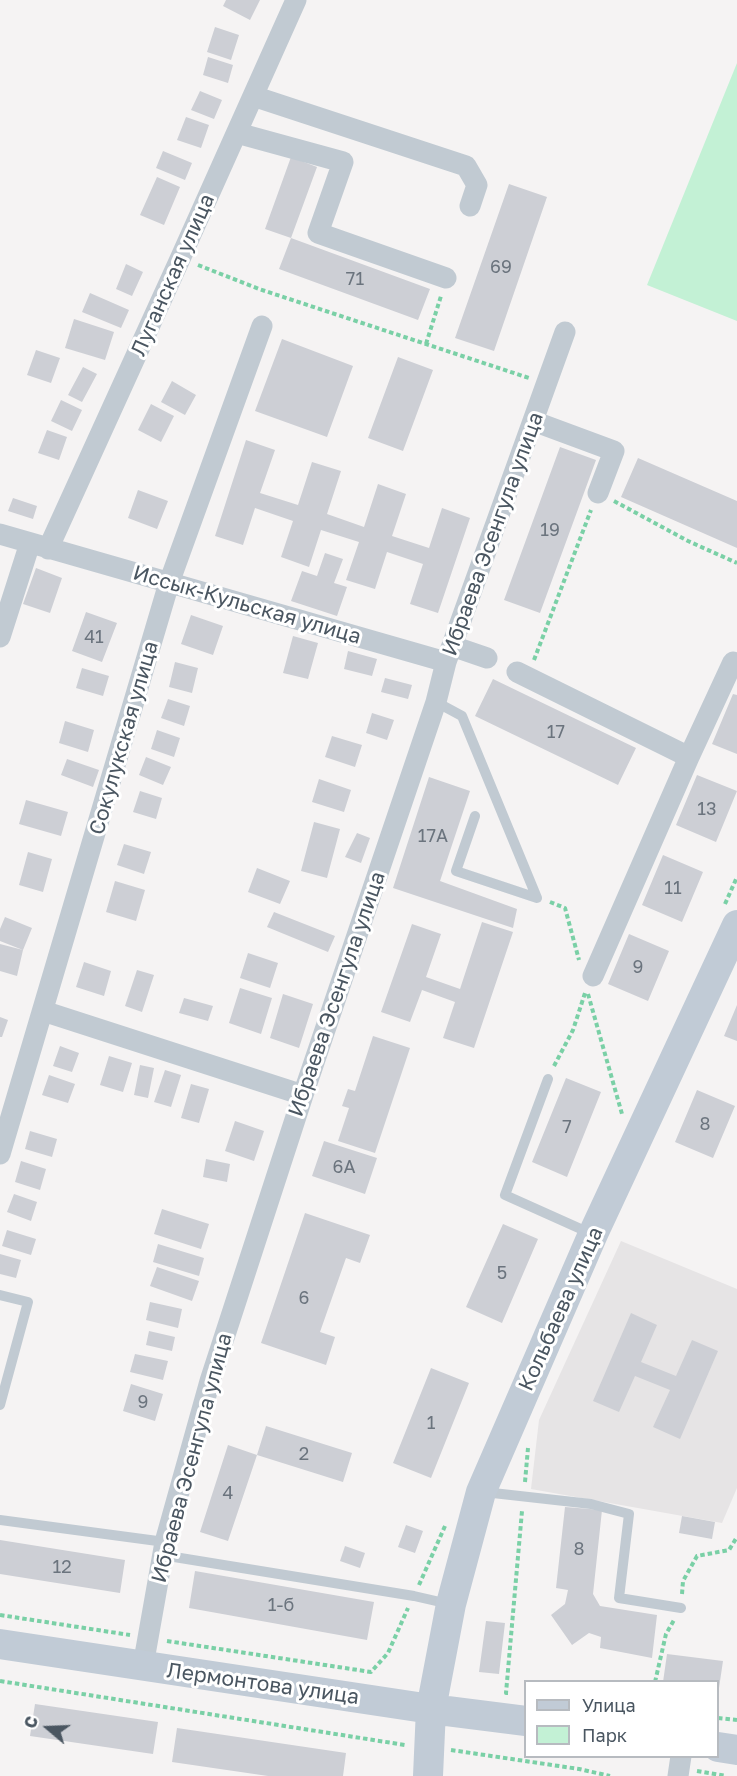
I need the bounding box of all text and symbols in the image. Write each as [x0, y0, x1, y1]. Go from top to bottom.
street label: Луганская улица [126, 190, 220, 360]
house number: 69 [490, 256, 512, 278]
house number: 71 [346, 268, 364, 290]
street label: Ибраева Эсенгула улица [437, 409, 549, 659]
house number: 19 [540, 519, 560, 541]
street label: Иссык-Кульская улица [130, 560, 364, 650]
house number: 41 [84, 626, 104, 648]
street label: Сокулукская улица [84, 638, 164, 838]
house number: 17 [547, 721, 565, 743]
house number: 13 [697, 798, 717, 820]
house number: 17А [418, 825, 448, 847]
street label: Ибраева Эсенгула улица [283, 868, 391, 1120]
house number: 11 [664, 877, 682, 899]
house number: 9 [633, 956, 643, 978]
house number: 8 [700, 1113, 710, 1135]
house number: 7 [562, 1116, 572, 1138]
house number: 6А [333, 1156, 355, 1178]
street label: Кольбаева улица [513, 1223, 609, 1395]
house number: 5 [497, 1262, 507, 1284]
house number: 6 [299, 1287, 309, 1309]
street label: Ибраева Эсенгула улица [147, 1330, 237, 1586]
house number: 9 [138, 1391, 148, 1413]
house number: 1 [427, 1412, 435, 1434]
house number: 2 [299, 1443, 309, 1465]
house number: 4 [223, 1482, 233, 1504]
house number: 8 [574, 1538, 584, 1560]
house number: 12 [52, 1556, 72, 1578]
house number: 1-б [268, 1594, 294, 1616]
street label: Лермонтова улица [165, 1658, 361, 1710]
legend [524, 1680, 719, 1758]
text: Улица [582, 1694, 636, 1716]
north arrow [18, 1698, 78, 1758]
text: С [20, 1714, 42, 1731]
text: Парк [582, 1724, 627, 1746]

